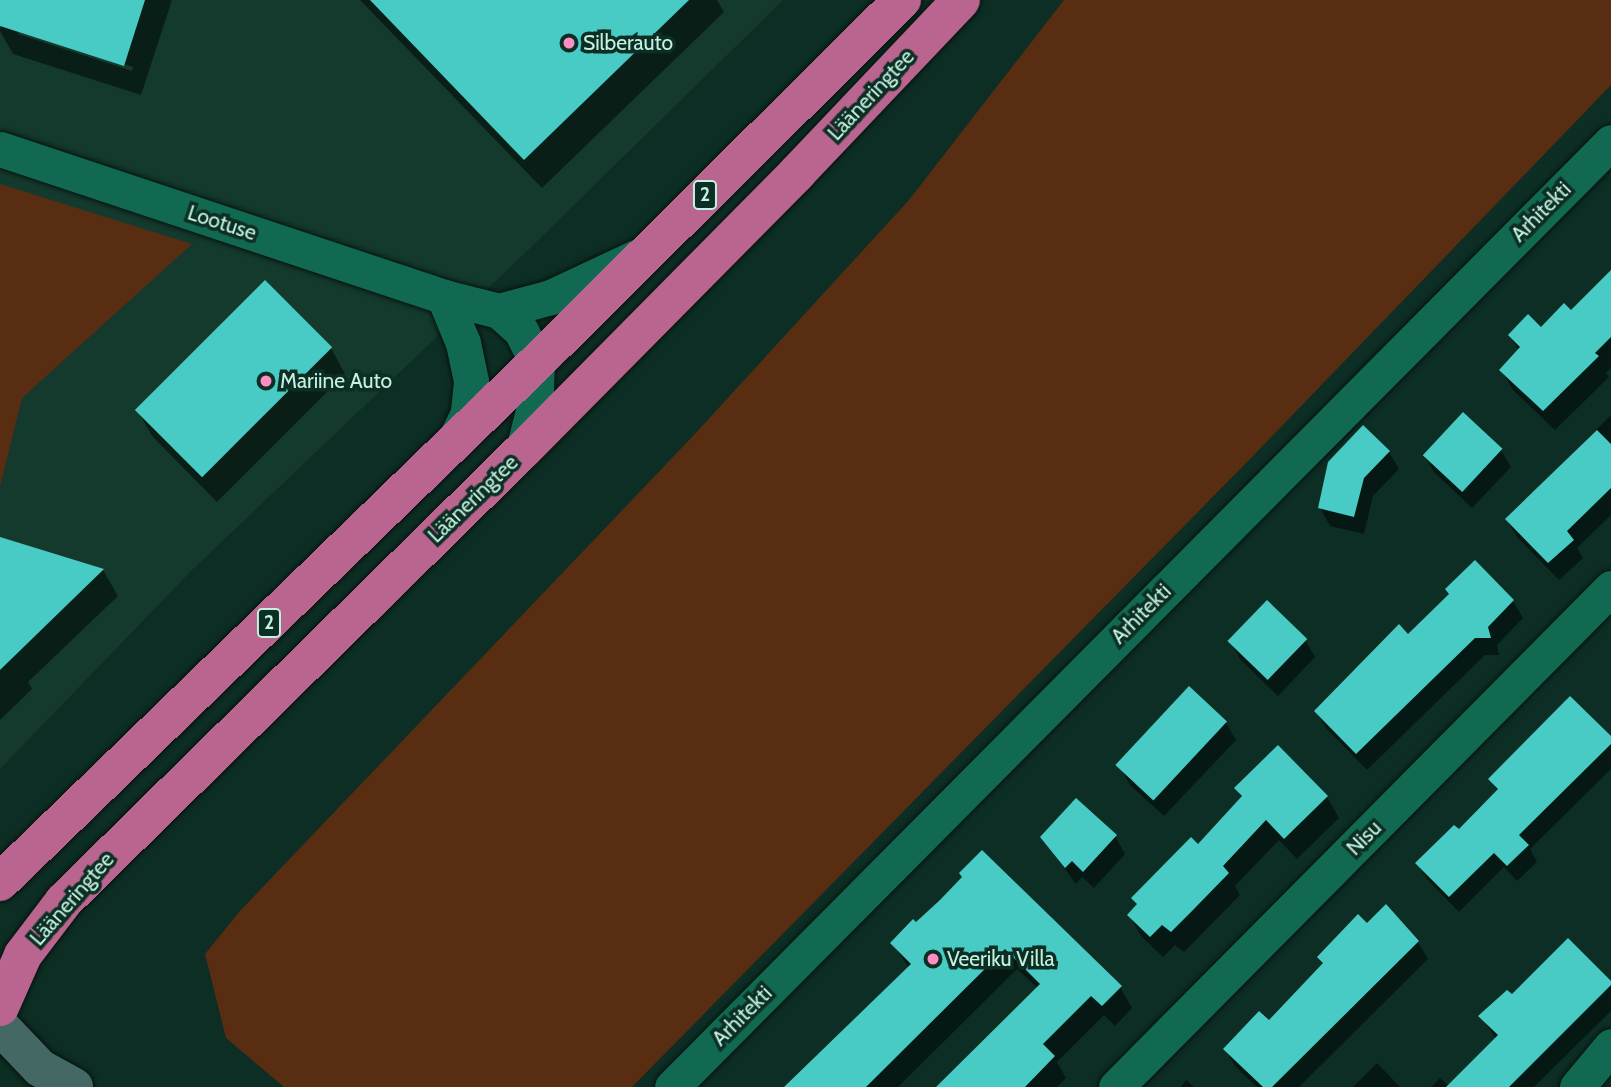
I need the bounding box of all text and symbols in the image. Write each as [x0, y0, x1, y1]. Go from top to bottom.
place label: Silberauto [583, 30, 673, 56]
marker: Silberauto [561, 35, 577, 51]
street label: Lääneringtee [823, 44, 919, 146]
street label: Arhitekti [1506, 177, 1576, 247]
road number: 2 [693, 180, 717, 210]
street label: Lootuse [184, 200, 260, 246]
place label: Mariine Auto [280, 368, 392, 394]
marker: Mariine Auto [258, 373, 274, 389]
street label: Lääneringtee [423, 450, 523, 548]
street label: Arhitekti [1106, 579, 1176, 649]
road number: 2 [257, 608, 281, 638]
street label: Nisu [1341, 815, 1387, 861]
street label: Lääneringtee [25, 847, 119, 951]
place label: Veeriku Villa [947, 946, 1054, 972]
marker: Veeriku Villa [925, 951, 941, 967]
street label: Arhitekti [707, 981, 777, 1051]

